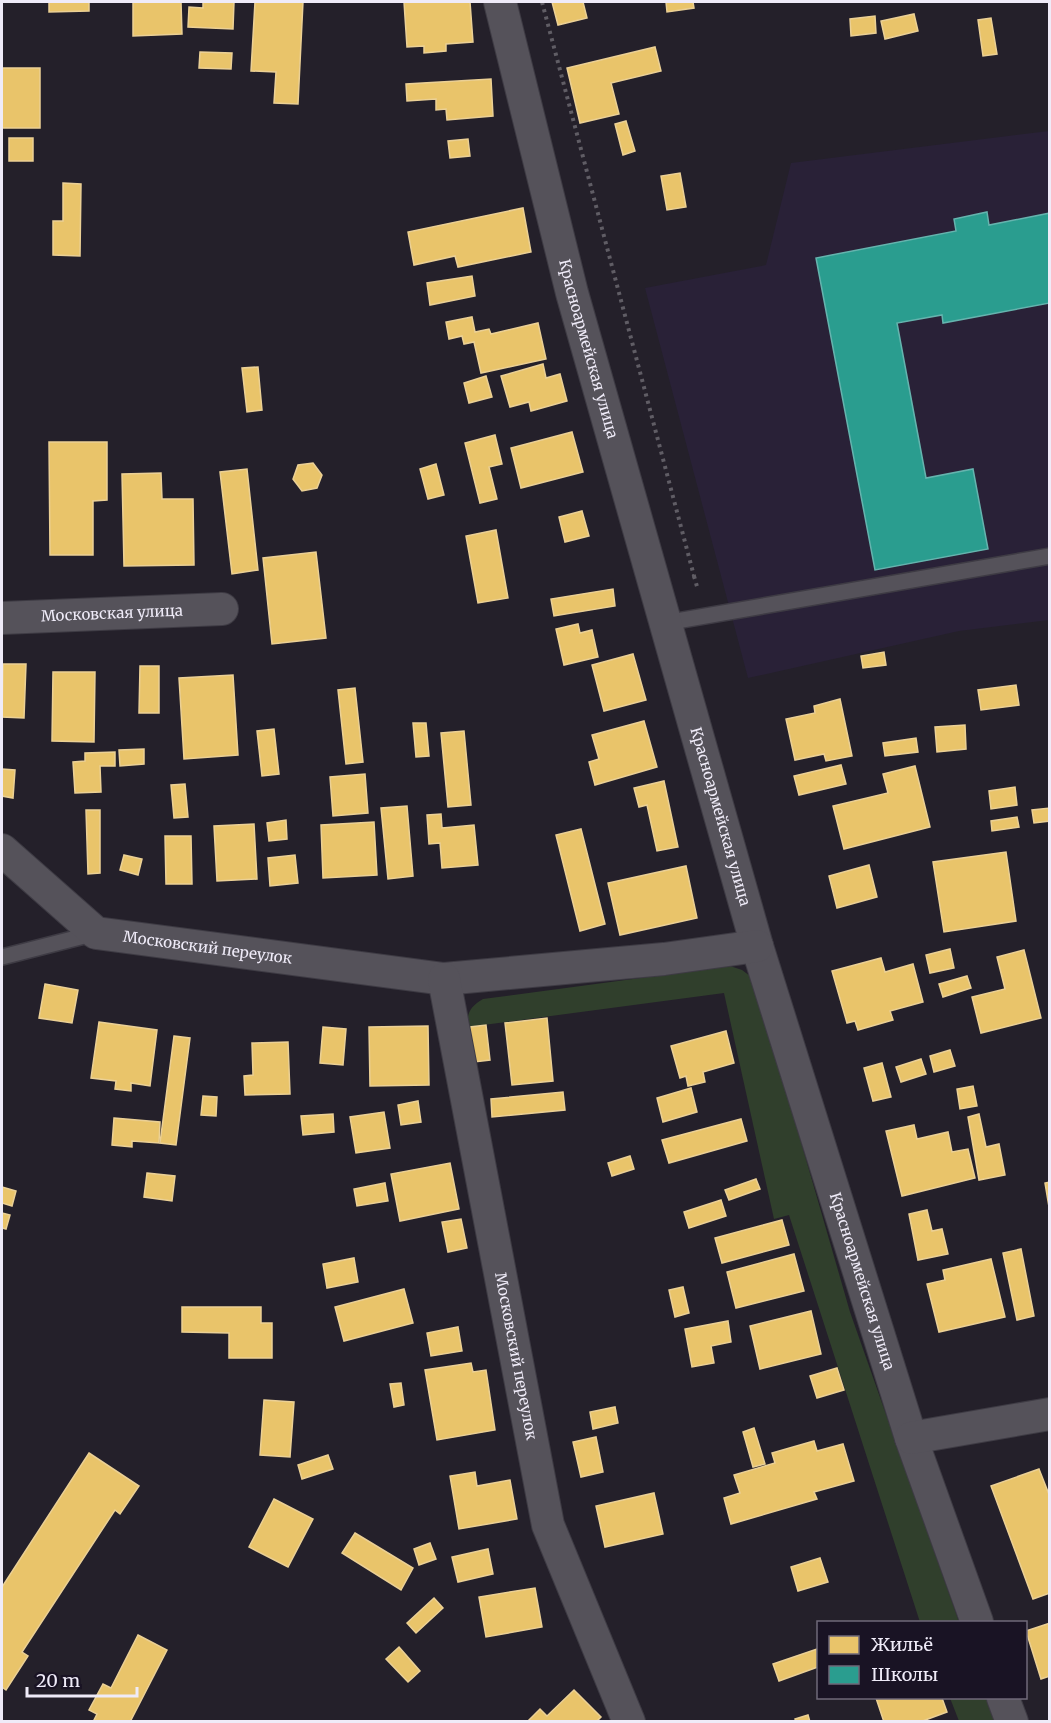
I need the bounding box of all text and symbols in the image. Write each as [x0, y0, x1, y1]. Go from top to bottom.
street label: Красноармейская улица [555, 257, 623, 441]
street label: Московская улица [41, 601, 183, 625]
street label: Красноармейская улица [686, 725, 755, 908]
street label: Московский переулок [122, 927, 294, 968]
street label: Красноармейская улица [826, 1190, 899, 1372]
street label: Московский переулок [491, 1271, 542, 1442]
legend [817, 1621, 1027, 1699]
text: Жильё [871, 1633, 933, 1656]
scale bar [27, 1660, 136, 1698]
text: Школы [871, 1663, 938, 1686]
text: 20 m [36, 1669, 80, 1692]

